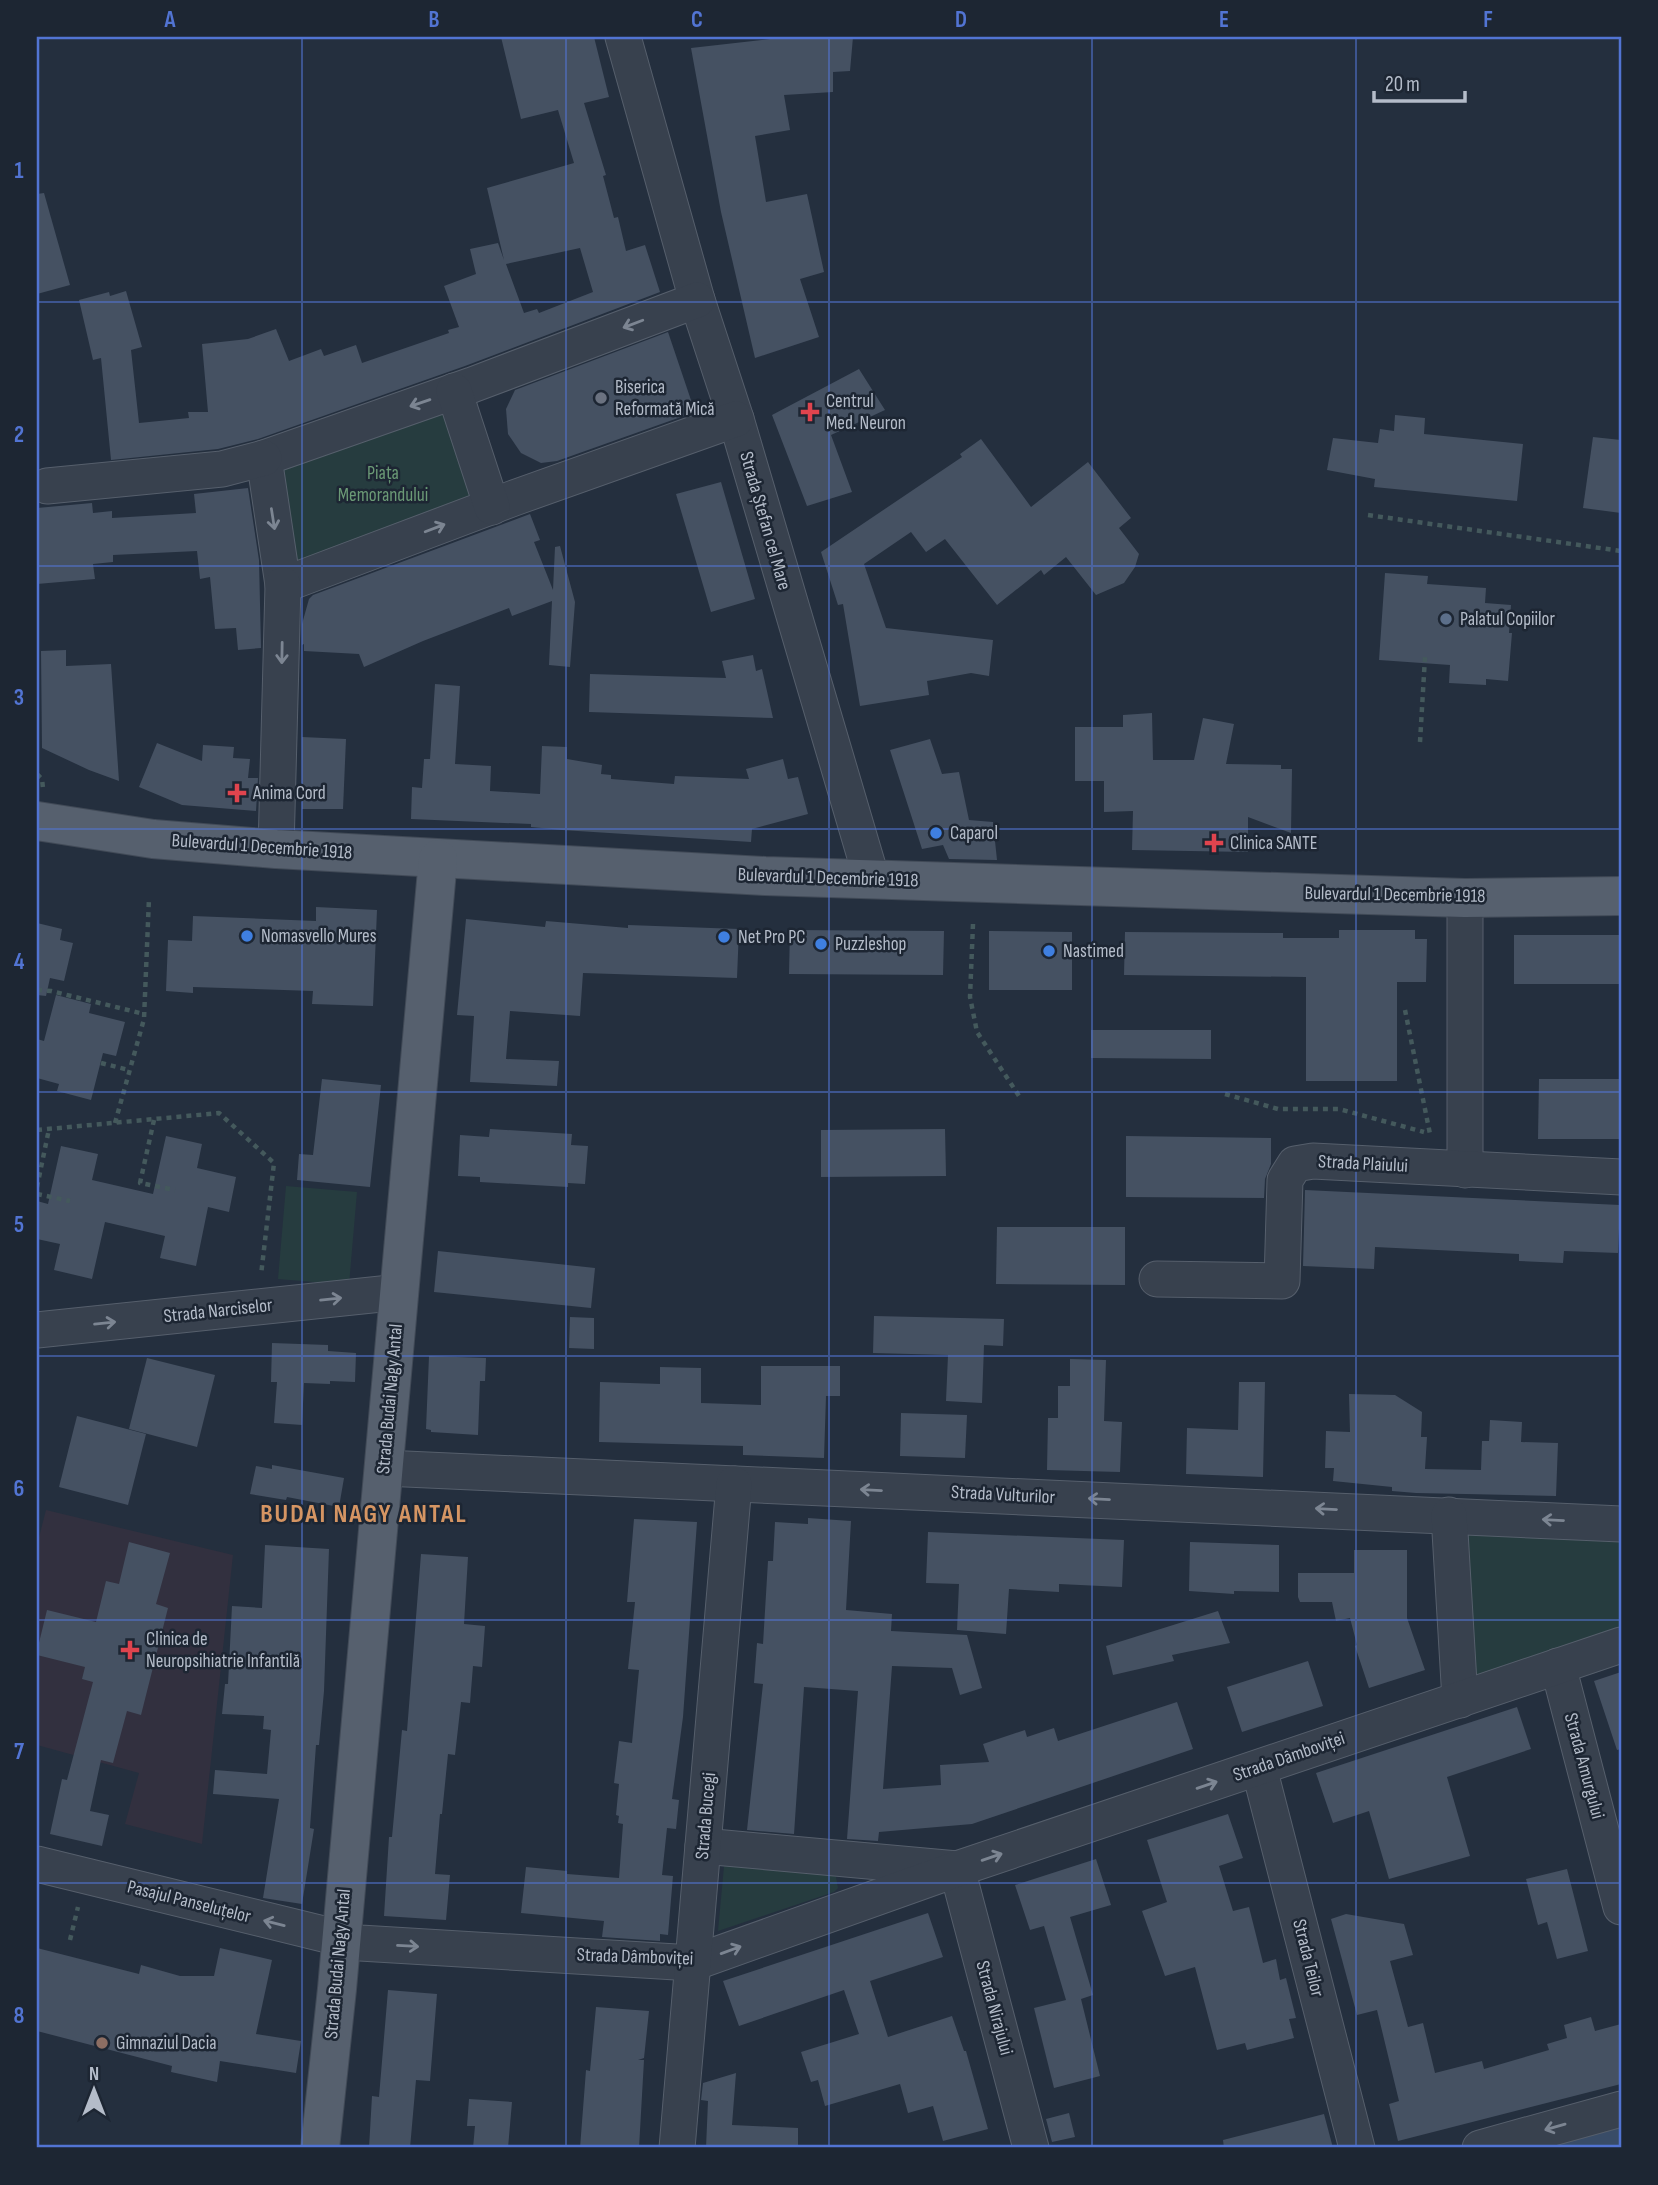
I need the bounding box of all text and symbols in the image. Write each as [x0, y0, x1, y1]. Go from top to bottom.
text: A [164, 6, 177, 34]
text: B [429, 6, 440, 34]
text: C [691, 6, 703, 34]
text: D [955, 6, 967, 34]
text: E [1219, 6, 1229, 34]
text: F [1483, 6, 1493, 34]
scale bar [1374, 60, 1466, 104]
text: 20 m [1385, 72, 1420, 97]
text: 1 [14, 157, 24, 185]
one-way arrow [623, 319, 645, 332]
place label: Biserica Reformată Mică [615, 376, 715, 421]
marker: Biserica Reformată Mică [593, 390, 609, 406]
place label: Centrul Med. Neuron [826, 390, 906, 435]
one-way arrow [409, 398, 431, 410]
marker: Centrul Med. Neuron [800, 402, 820, 422]
text: 2 [14, 421, 24, 449]
street label: Strada Ștefan cel Mare [734, 449, 796, 593]
park label: Piața Memorandului [338, 462, 428, 507]
one-way arrow [267, 507, 280, 530]
one-way arrow [423, 521, 445, 533]
place label: Palatul Copiilor [1460, 608, 1556, 631]
marker: Palatul Copiilor [1438, 611, 1454, 627]
one-way arrow [275, 641, 288, 664]
text: 3 [14, 684, 24, 712]
place label: Anima Cord [252, 782, 326, 805]
marker: Anima Cord [227, 783, 247, 803]
place label: Caparol [950, 822, 998, 845]
marker: Caparol [928, 825, 944, 841]
street label: Bulevardul 1 Decembrie 1918 [171, 829, 353, 865]
place label: Clinica SANTE [1230, 832, 1318, 855]
marker: Clinica SANTE [1204, 833, 1224, 853]
street label: Bulevardul 1 Decembrie 1918 [737, 863, 919, 893]
street label: Bulevardul 1 Decembrie 1918 [1304, 882, 1486, 908]
place label: Nomasvello Mures [261, 925, 377, 948]
place label: Net Pro PC [738, 926, 805, 949]
marker: Nomasvello Mures [239, 928, 255, 944]
marker: Net Pro PC [716, 929, 732, 945]
place label: Puzzleshop [835, 933, 906, 956]
marker: Puzzleshop [813, 936, 829, 952]
place label: Nastimed [1063, 940, 1124, 963]
marker: Nastimed [1041, 943, 1057, 959]
text: 4 [14, 948, 25, 976]
street label: Strada Plaiului [1317, 1150, 1409, 1178]
text: 5 [14, 1211, 24, 1239]
one-way arrow [319, 1292, 342, 1305]
street label: Strada Narciselor [162, 1294, 274, 1328]
one-way arrow [93, 1316, 115, 1329]
street label: Strada Budai Nagy Antal [372, 1323, 408, 1475]
text: 6 [14, 1475, 24, 1503]
street label: Strada Vulturilor [950, 1481, 1056, 1509]
one-way arrow [860, 1483, 883, 1496]
one-way arrow [1087, 1493, 1110, 1506]
district label: BUDAI NAGY ANTAL [260, 1499, 468, 1530]
one-way arrow [1315, 1503, 1338, 1516]
one-way arrow [1542, 1514, 1565, 1527]
place label: Clinica de Neuropsihiatrie Infantilă [146, 1628, 300, 1673]
marker: Clinica de Neuropsihiatrie Infantilă [120, 1640, 140, 1660]
street label: Strada Amurgului [1559, 1710, 1609, 1822]
street label: Strada Dâmboviței [1230, 1727, 1348, 1787]
text: 7 [14, 1738, 24, 1766]
street label: Strada Bucegi [691, 1771, 721, 1861]
one-way arrow [1196, 1778, 1218, 1790]
one-way arrow [980, 1850, 1002, 1862]
street label: Pasajul Panseluțelor [125, 1876, 254, 1929]
street label: Strada Budai Nagy Antal [320, 1888, 356, 2040]
one-way arrow [263, 1916, 286, 1930]
street label: Strada Teilor [1287, 1917, 1329, 2000]
one-way arrow [397, 1939, 420, 1952]
one-way arrow [720, 1942, 742, 1955]
street label: Strada Dâmboviței [576, 1943, 694, 1971]
street label: Strada Nirajului [970, 1958, 1018, 2058]
text: 8 [14, 2002, 25, 2030]
place label: Gimnaziul Dacia [116, 2032, 217, 2055]
marker: Gimnaziul Dacia [94, 2035, 110, 2051]
north arrow [60, 2056, 130, 2126]
text: N [89, 2063, 99, 2086]
one-way arrow [1545, 2122, 1567, 2135]

